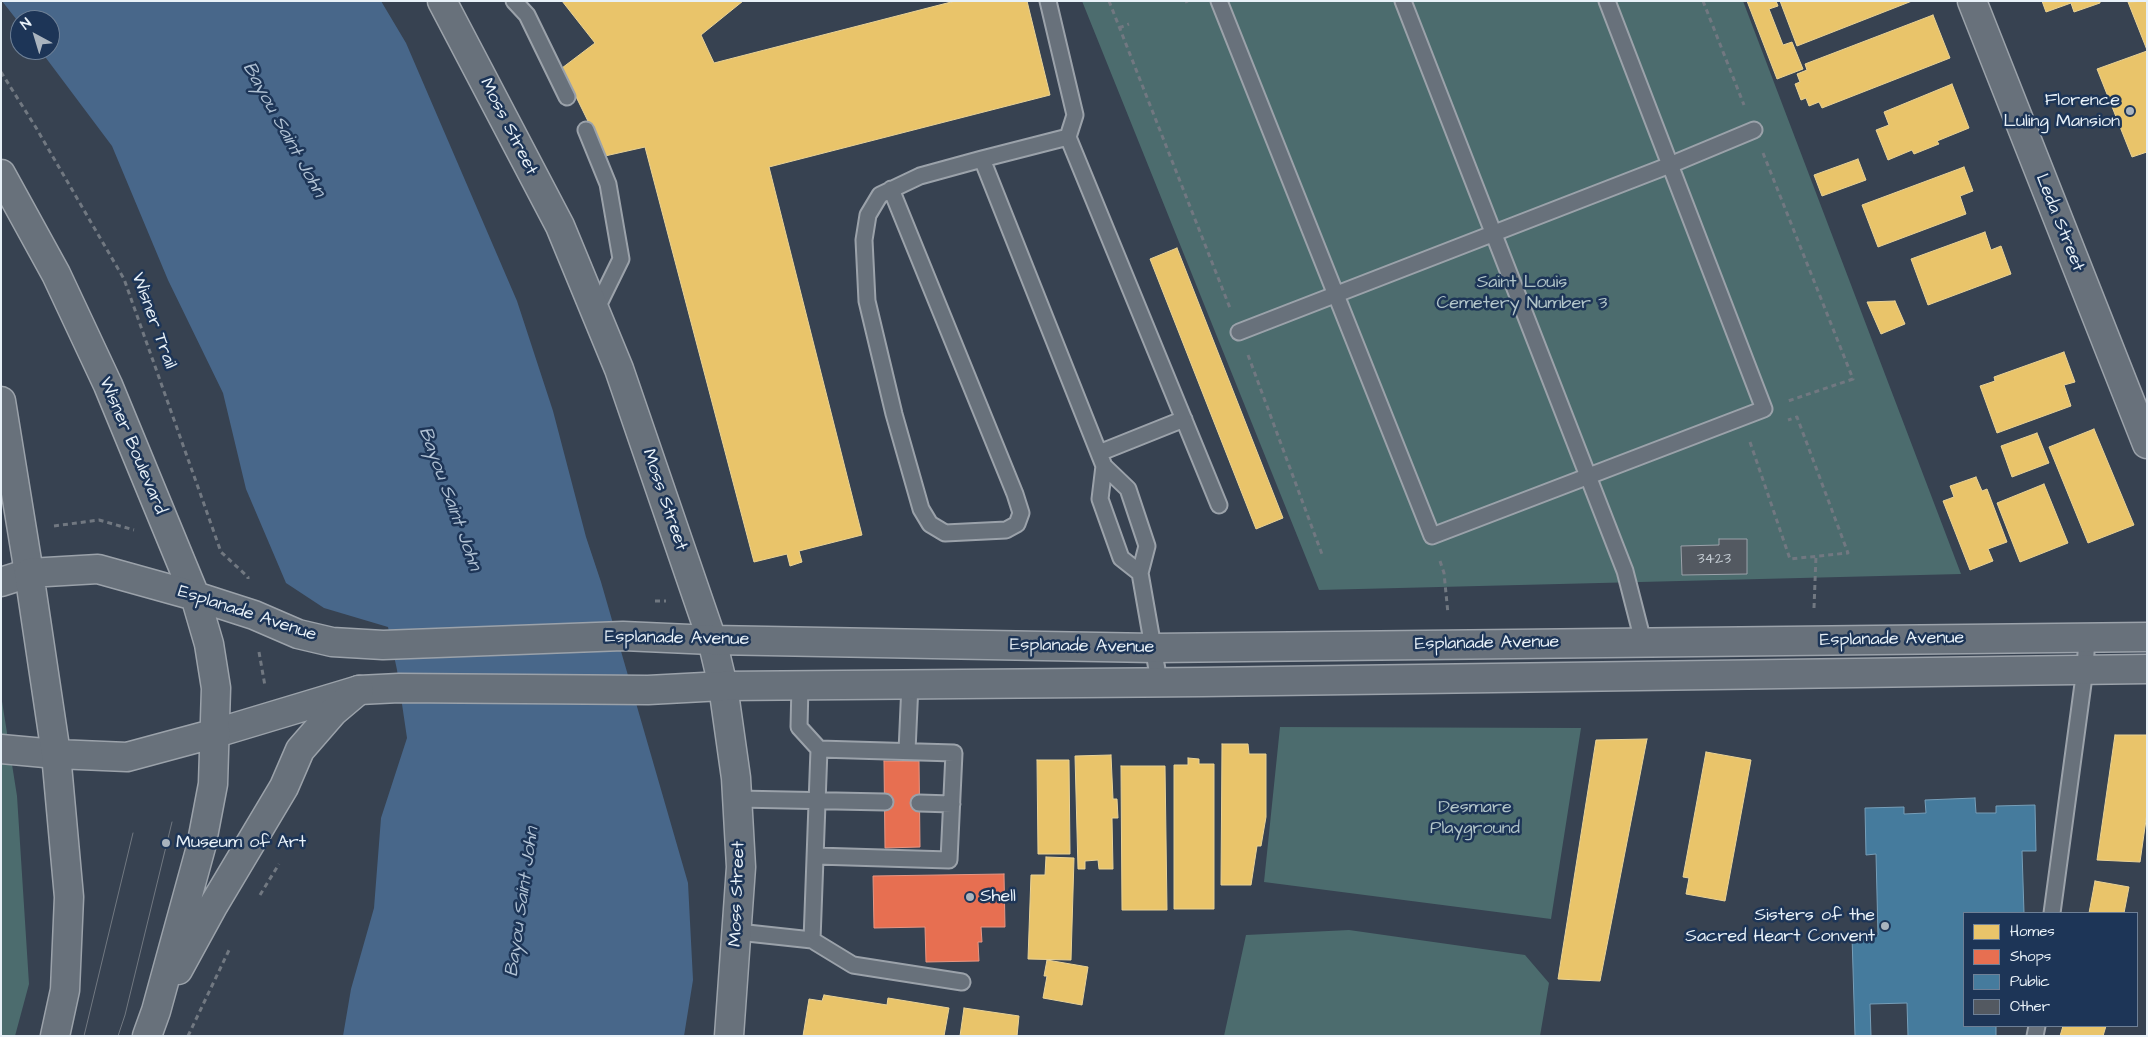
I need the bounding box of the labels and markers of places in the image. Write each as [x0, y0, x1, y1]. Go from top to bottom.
place label: Florence Luling Mansion [2003, 90, 2120, 132]
marker: Florence Luling Mansion [2124, 105, 2136, 117]
place label: Museum of Art [176, 832, 306, 854]
marker: Museum of Art [160, 837, 172, 849]
place label: Shell [980, 886, 1016, 908]
marker: Shell [964, 891, 976, 903]
place label: Sisters of the Sacred Heart Convent [1685, 905, 1875, 948]
marker: Sisters of the Sacred Heart Convent [1879, 920, 1891, 932]

